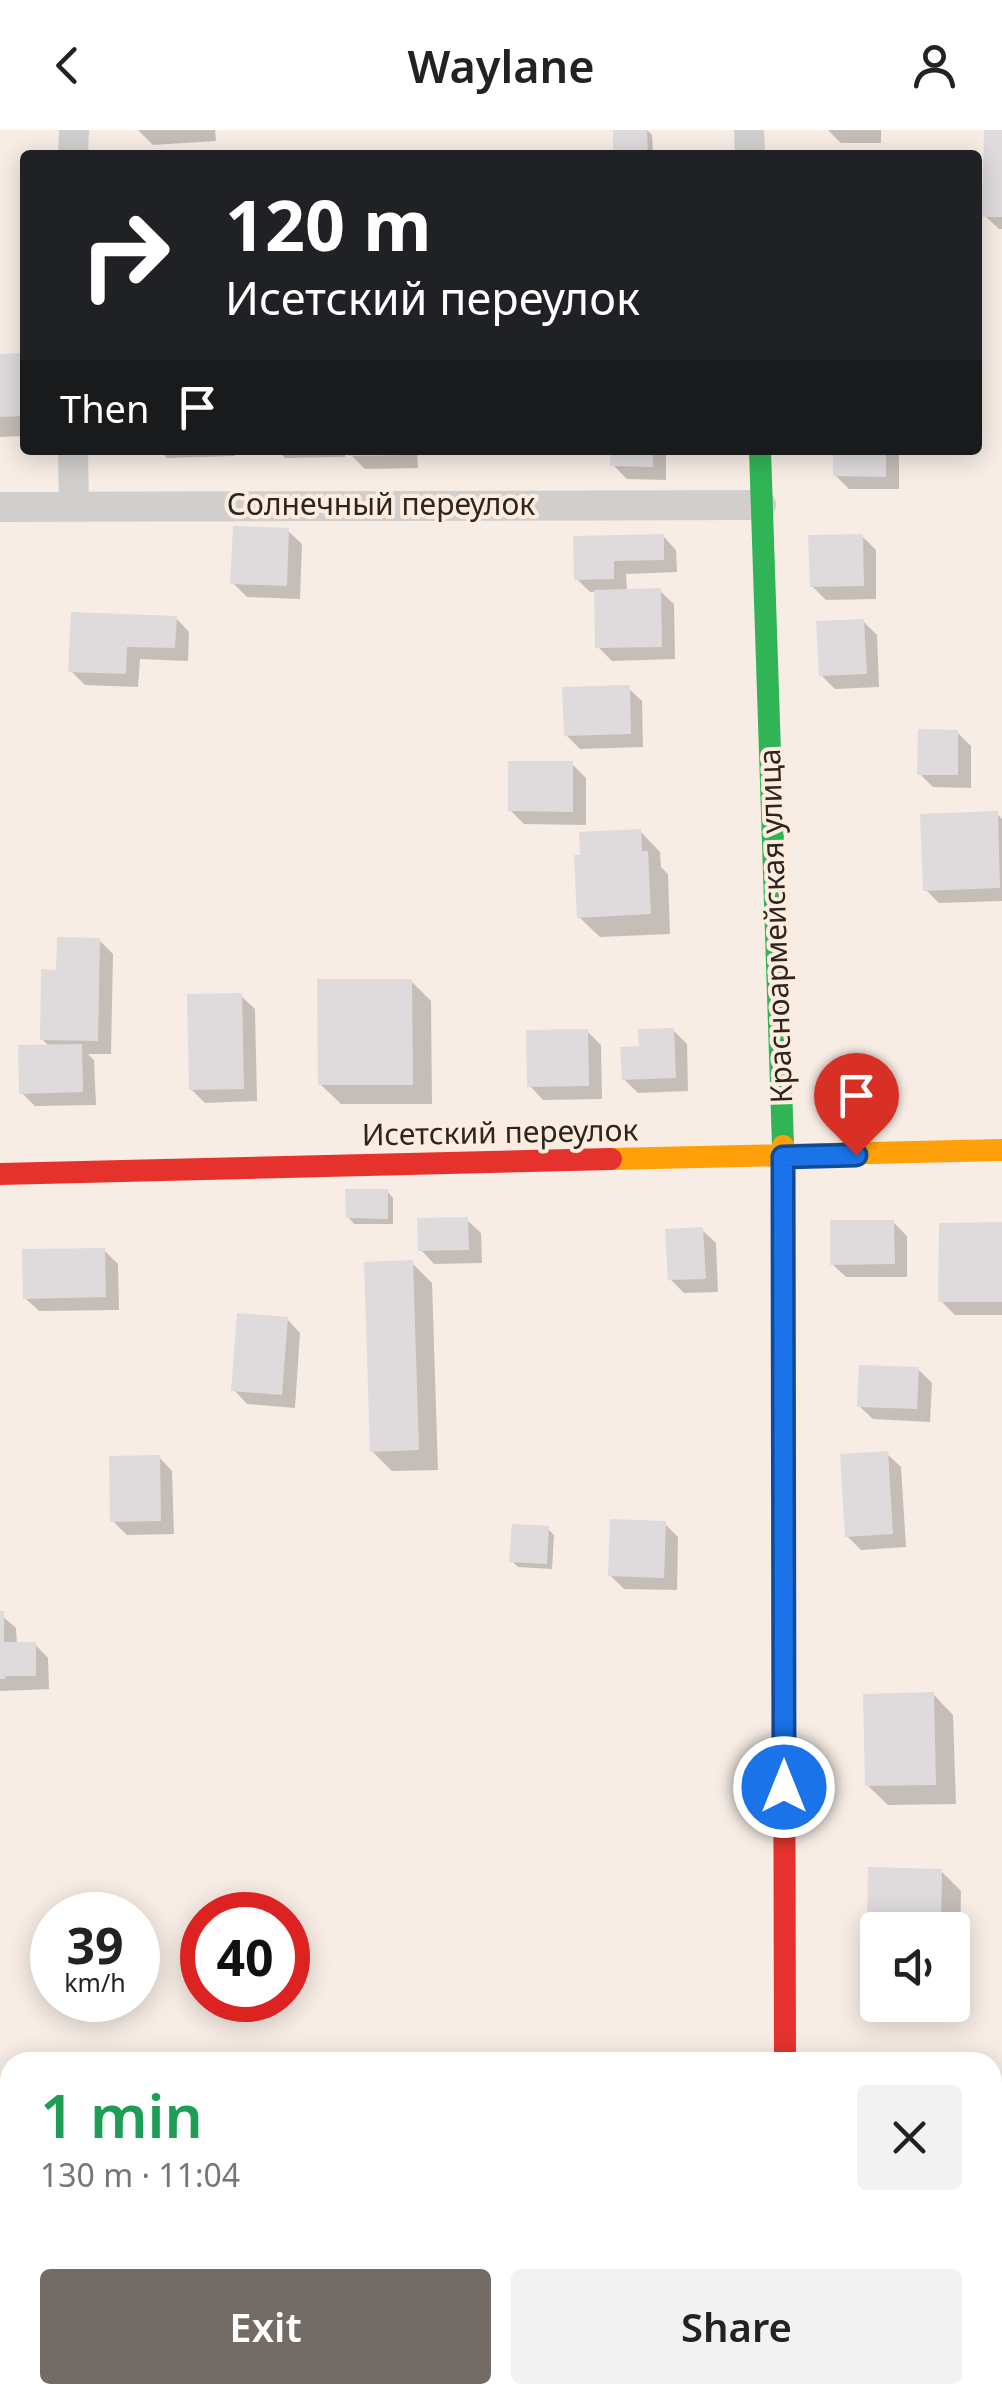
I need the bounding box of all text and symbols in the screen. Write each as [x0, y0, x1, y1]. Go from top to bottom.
text: Waylane [407, 35, 595, 96]
icon: back [40, 38, 95, 93]
icon: person [907, 38, 962, 93]
text: 120 m [225, 176, 432, 272]
icon: right [60, 190, 190, 320]
text: Исетский переулок [225, 267, 640, 328]
icon: arrive [170, 380, 225, 435]
text: Then [60, 382, 150, 434]
street label: Солнечный переулок [227, 483, 535, 524]
street label: Красноармейская улица [748, 748, 801, 1104]
pin [814, 1053, 899, 1156]
icon: arrive [829, 1068, 884, 1123]
street label: Исетский переулок [361, 1109, 639, 1154]
position arrow [732, 1735, 836, 1839]
speed limit sign: 40 [180, 1892, 310, 2022]
text: 39 [66, 1911, 124, 1979]
map controls [860, 1912, 970, 2022]
button: sound [860, 1912, 970, 2022]
text: km/h [64, 1965, 126, 1999]
text: 1 min [40, 2074, 203, 2156]
button: close [857, 2085, 962, 2190]
text: 130 m · 11:04 [40, 2153, 240, 2196]
button: Exit [40, 2269, 491, 2384]
button: Share [511, 2269, 962, 2384]

